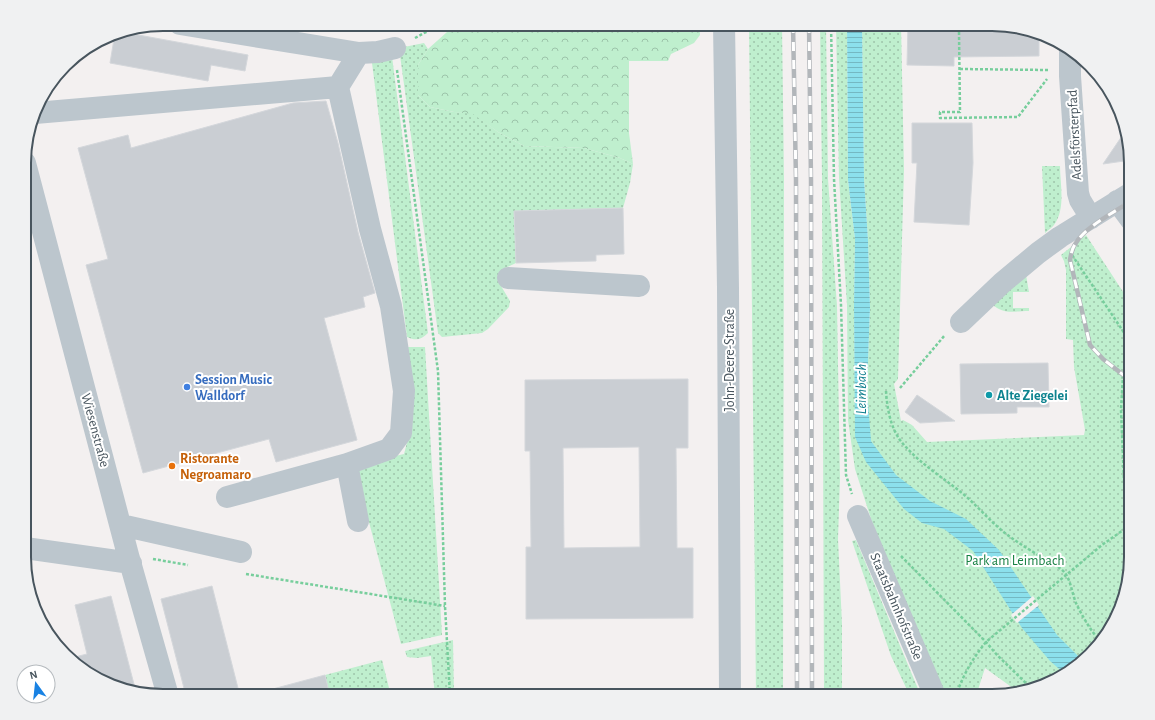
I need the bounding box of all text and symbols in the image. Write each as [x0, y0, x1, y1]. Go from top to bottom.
street label: Adelsförsterpfad [1066, 89, 1084, 181]
street label: John-Deere-Straße [723, 309, 737, 411]
water label: Leimbach [854, 364, 869, 414]
place label: Session Music Walldorf [195, 373, 272, 403]
marker: Session Music Walldorf [182, 382, 192, 392]
place label: Alte Ziegelei [997, 389, 1068, 403]
marker: Alte Ziegelei [984, 390, 994, 400]
street label: Wiesenstraße [78, 392, 112, 469]
place label: Ristorante Negroamaro [180, 452, 251, 482]
marker: Ristorante Negroamaro [167, 461, 177, 471]
street label: Staatsbahnhofstraße [867, 551, 925, 662]
park label: Park am Leimbach [965, 554, 1065, 568]
north arrow [16, 664, 56, 704]
text: N [28, 669, 39, 681]

